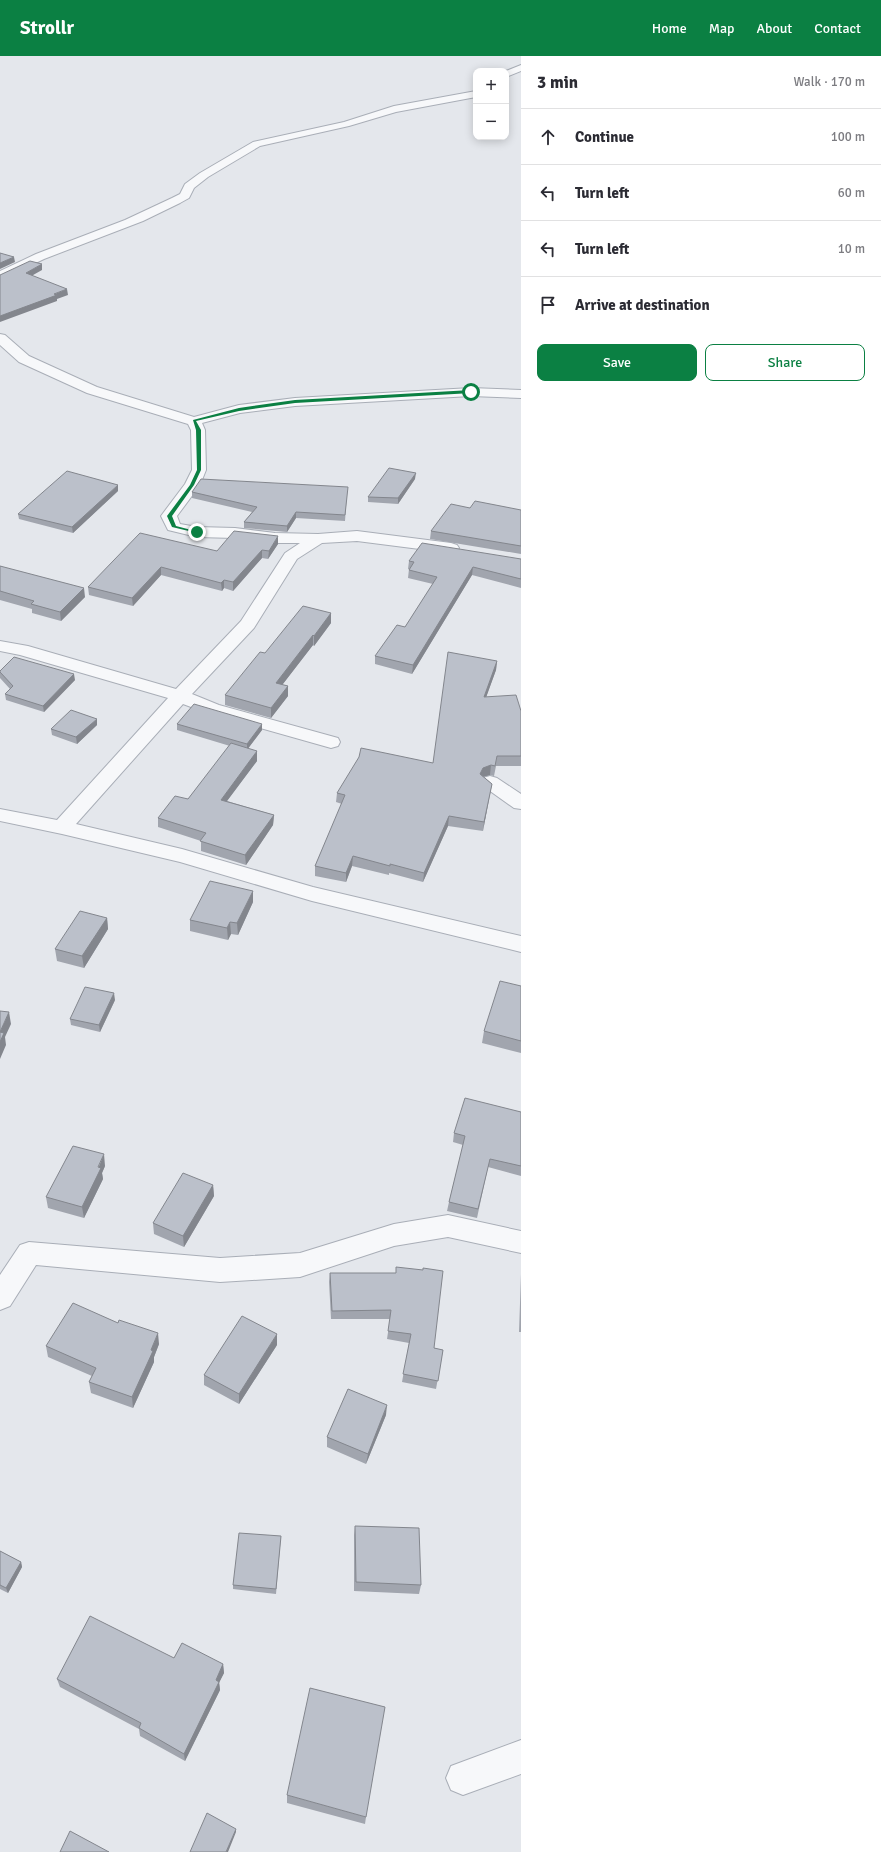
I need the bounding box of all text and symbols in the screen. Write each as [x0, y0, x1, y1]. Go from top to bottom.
text: Strollr [20, 16, 74, 40]
text: Home [652, 20, 687, 37]
text: Map [709, 20, 734, 37]
text: About [756, 20, 792, 37]
text: Contact [814, 20, 861, 37]
map controls [473, 68, 509, 140]
button: + [473, 68, 509, 104]
text: 3 min [537, 72, 578, 93]
text: Walk · 170 m [794, 74, 865, 90]
button: − [473, 104, 509, 140]
icon: ahead [537, 126, 559, 148]
text: Continue [575, 128, 634, 146]
text: 100 m [831, 129, 865, 145]
icon: left [537, 182, 559, 204]
text: Turn left [575, 184, 629, 202]
text: 60 m [838, 185, 865, 201]
icon: left [537, 238, 559, 260]
text: Turn left [575, 240, 629, 258]
text: 10 m [838, 241, 865, 257]
icon: arrive [537, 294, 559, 316]
text: Arrive at destination [575, 296, 710, 314]
button: Save [537, 344, 697, 381]
button: Share [705, 344, 865, 381]
route start [462, 383, 480, 401]
route end [188, 523, 206, 541]

